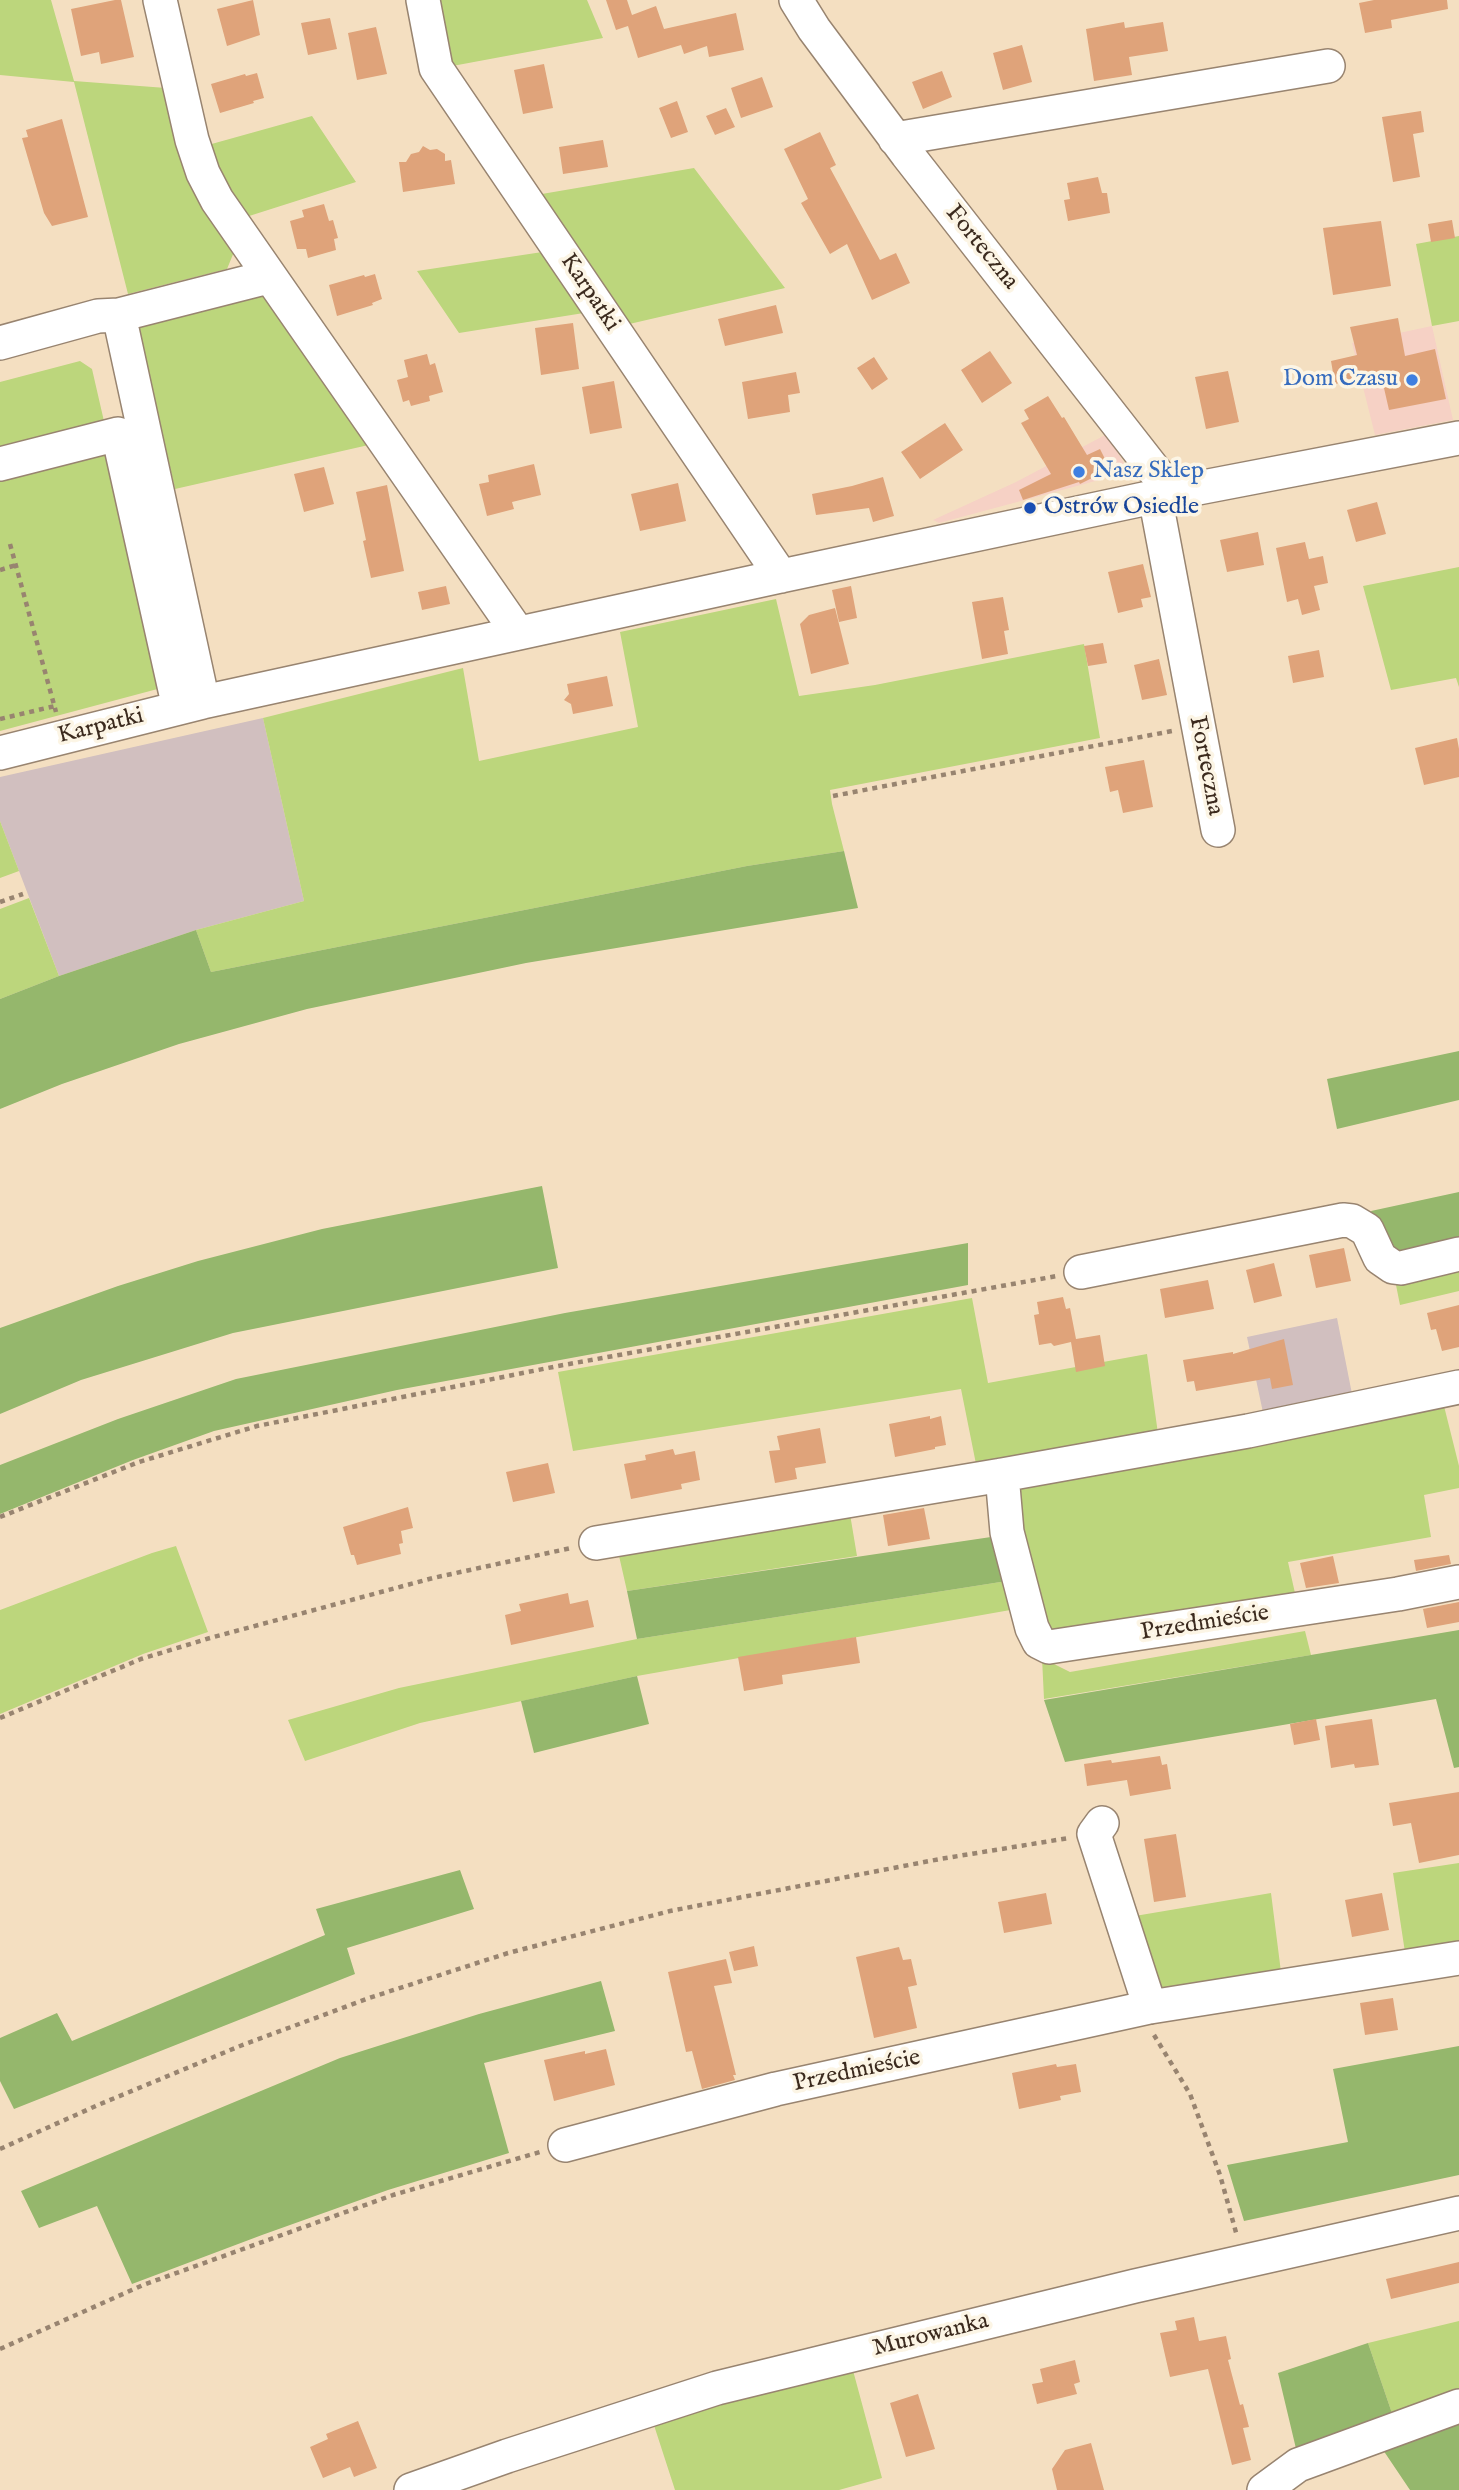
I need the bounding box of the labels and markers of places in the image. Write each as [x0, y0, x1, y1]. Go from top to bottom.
place label: Dom Czasu [1283, 366, 1398, 394]
marker: Dom Czasu [1404, 372, 1420, 388]
place label: Nasz Sklep [1093, 458, 1204, 486]
marker: Nasz Sklep [1071, 464, 1087, 480]
place label: Ostrów Osiedle [1044, 494, 1199, 522]
marker: Ostrów Osiedle [1022, 500, 1038, 516]

